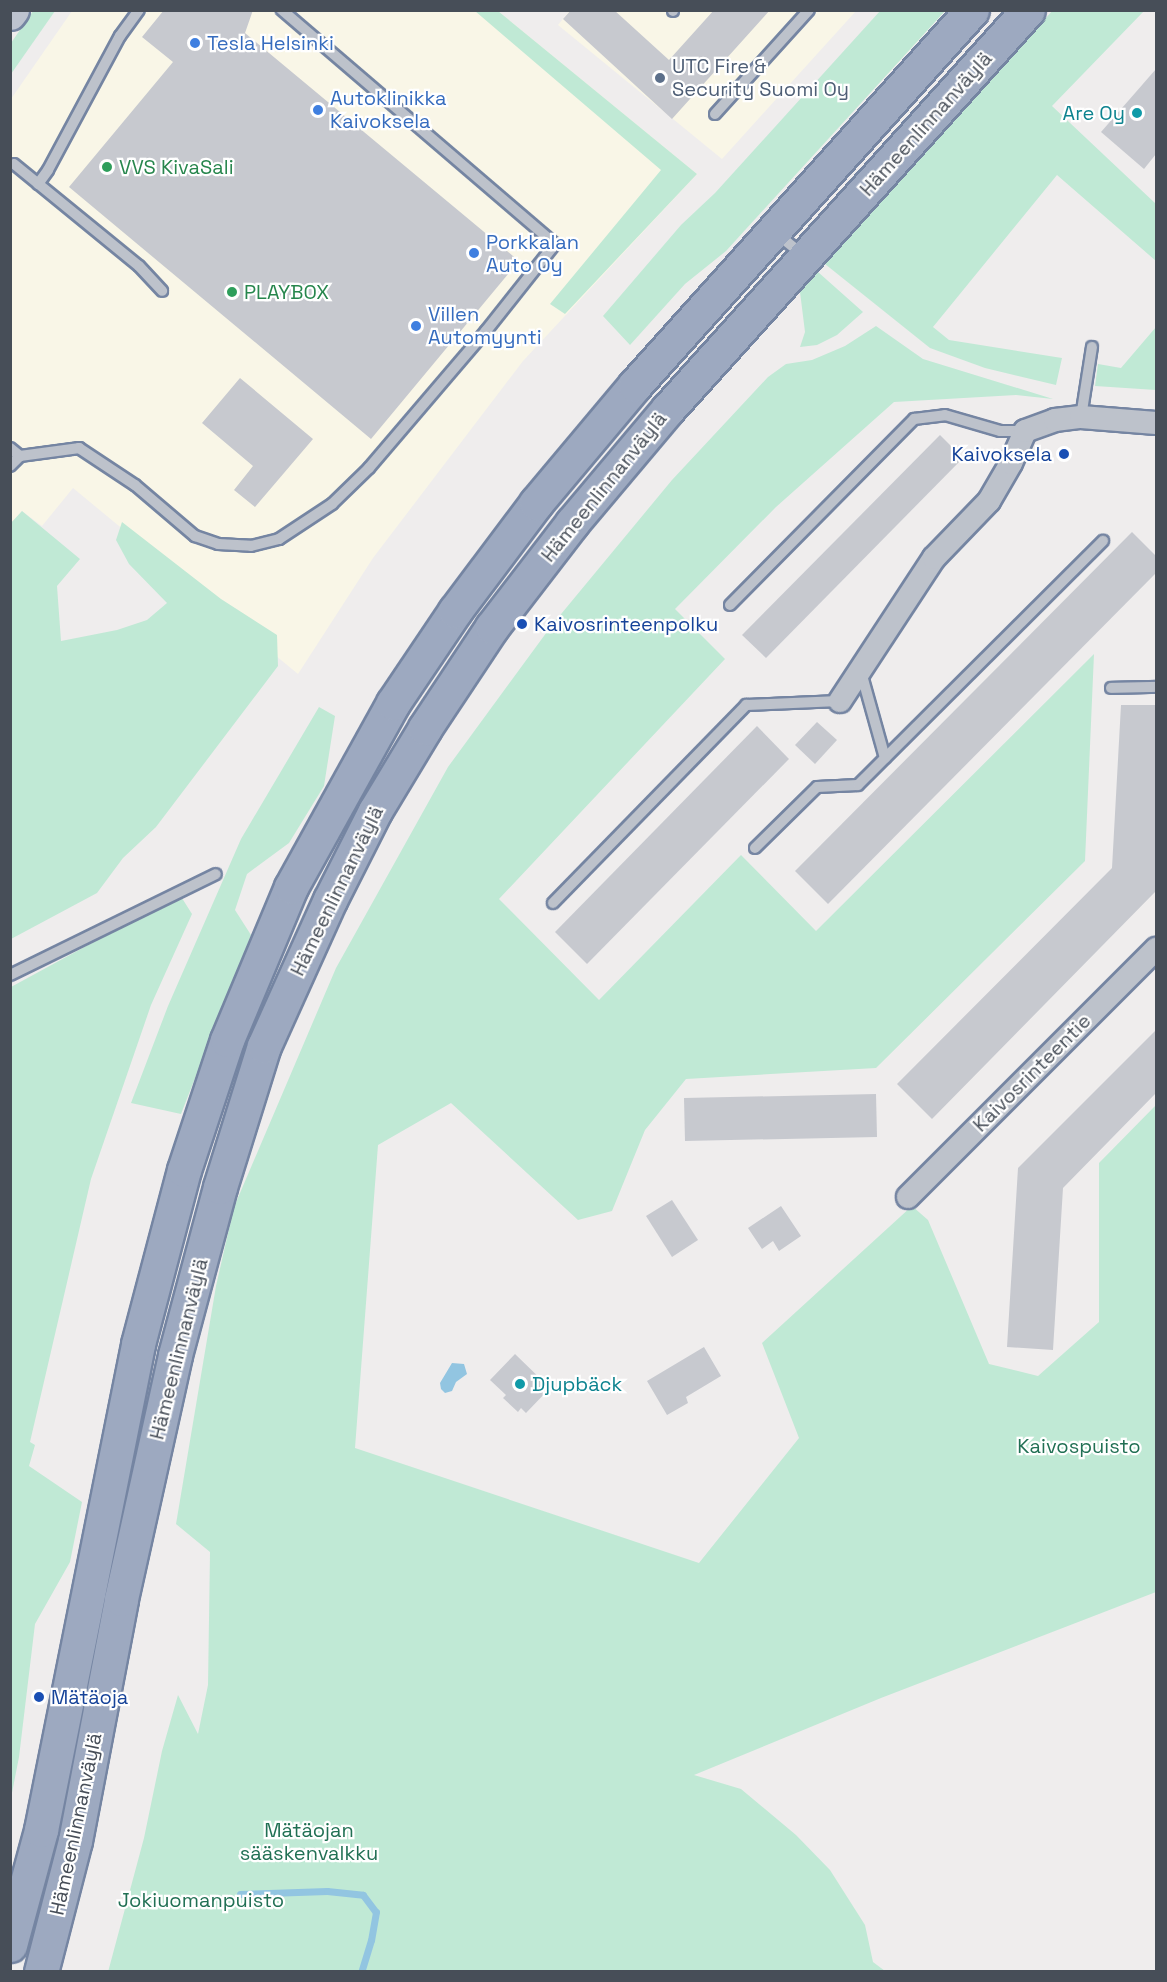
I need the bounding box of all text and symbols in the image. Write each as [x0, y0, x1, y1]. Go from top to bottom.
place label: Tesla Helsinki [207, 31, 334, 55]
marker: Tesla Helsinki [188, 36, 202, 50]
street label: Hämeenlinnanväylä [855, 47, 997, 201]
place label: UTC Fire & Security Suomi Oy [672, 54, 849, 101]
marker: UTC Fire & Security Suomi Oy [653, 71, 667, 85]
place label: Autoklinikka Kaivoksela [330, 86, 447, 133]
place label: Are Oy [1063, 101, 1125, 125]
marker: Autoklinikka Kaivoksela [311, 103, 325, 117]
marker: Are Oy [1130, 106, 1144, 120]
place label: VVS KivaSali [119, 155, 234, 179]
marker: VVS KivaSali [100, 160, 114, 174]
place label: Porkkalan Auto Oy [486, 230, 579, 277]
marker: Porkkalan Auto Oy [467, 246, 481, 260]
place label: PLAYBOX [244, 280, 329, 304]
marker: PLAYBOX [225, 285, 239, 299]
place label: Villen Automyynti [428, 302, 542, 349]
marker: Villen Automyynti [409, 319, 423, 333]
street label: Hämeenlinnanväylä [536, 407, 672, 567]
place label: Kaivoksela [951, 442, 1052, 466]
marker: Kaivoksela [1057, 447, 1071, 461]
place label: Kaivosrinteenpolku [534, 612, 718, 636]
marker: Kaivosrinteenpolku [515, 617, 529, 631]
street label: Hämeenlinnanväylä [285, 802, 389, 980]
street label: Kaivosrinteentie [968, 1009, 1096, 1137]
street label: Hämeenlinnanväylä [145, 1256, 213, 1442]
place label: Djupbäck [532, 1372, 622, 1396]
marker: Djupbäck [513, 1377, 527, 1391]
park label: Kaivospuisto [1017, 1434, 1141, 1458]
place label: Mätäoja [51, 1685, 128, 1709]
marker: Mätäoja [32, 1690, 46, 1704]
street label: Hämeenlinnanväylä [45, 1731, 107, 1917]
park label: Mätäojan sääskenvalkku [240, 1818, 378, 1865]
park label: Jokiuomanpuisto [118, 1888, 284, 1912]

